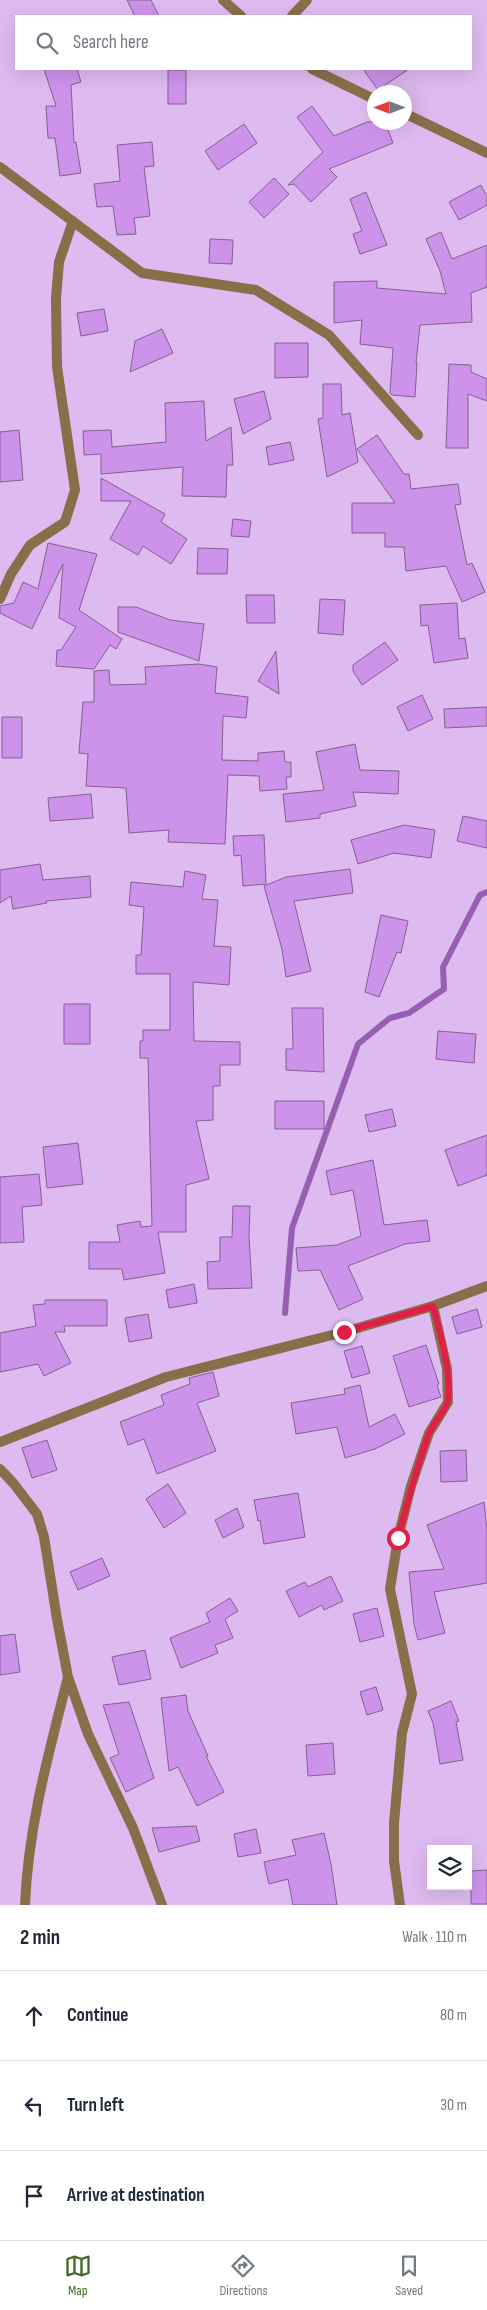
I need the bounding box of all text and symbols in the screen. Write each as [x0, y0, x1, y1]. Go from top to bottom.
search box [15, 15, 472, 70]
icon: search [33, 29, 61, 57]
text: Search here [73, 31, 149, 54]
north arrow [367, 85, 412, 130]
route end [333, 1321, 356, 1344]
route start [387, 1527, 410, 1550]
map controls [427, 1845, 472, 1890]
button: layers [427, 1845, 472, 1890]
text: 2 min [20, 1925, 60, 1950]
text: Walk · 110 m [402, 1928, 467, 1947]
icon: ahead [20, 2002, 48, 2030]
text: Continue [67, 2004, 128, 2027]
text: 80 m [440, 2006, 467, 2025]
icon: left [20, 2092, 48, 2120]
text: Turn left [67, 2094, 124, 2117]
text: 30 m [440, 2096, 467, 2115]
icon: arrive [20, 2182, 48, 2210]
text: Arrive at destination [67, 2184, 205, 2207]
tab: Map [64, 2252, 92, 2299]
tab: Directions [219, 2252, 268, 2299]
tab: Saved [395, 2252, 423, 2299]

